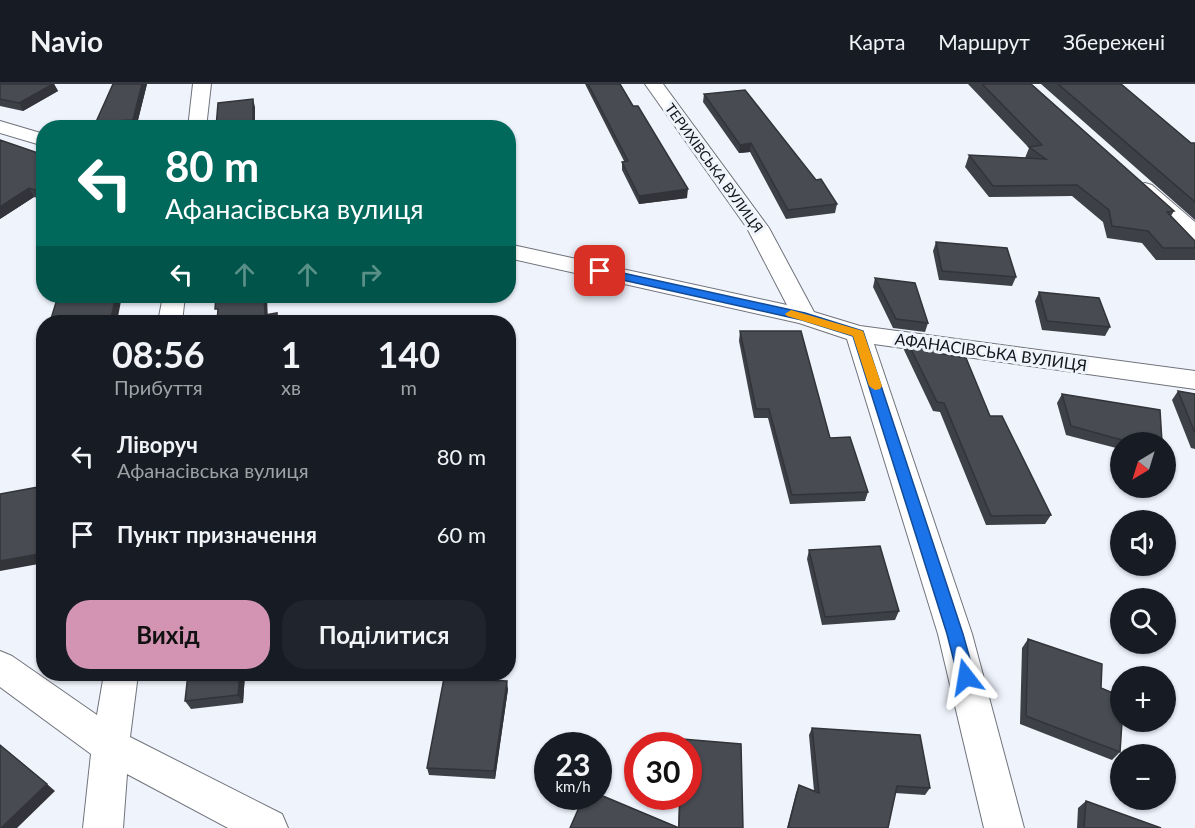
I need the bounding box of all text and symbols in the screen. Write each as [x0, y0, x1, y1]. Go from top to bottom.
text: Navio [30, 24, 103, 58]
text: Карта [849, 29, 905, 54]
text: Маршрут [938, 29, 1030, 54]
text: Збережені [1063, 29, 1165, 54]
street label: ТЕРИХІВСЬКА ВУЛИЦЯ [662, 100, 767, 236]
text: 80 m [165, 141, 259, 191]
icon: left [66, 144, 144, 222]
text: Афанасівська вулиця [165, 192, 424, 225]
pin [574, 245, 625, 296]
icon: arrive [583, 254, 616, 287]
icon: left [165, 258, 198, 291]
icon: ahead [228, 258, 261, 291]
icon: ahead [291, 258, 324, 291]
icon: right [354, 258, 387, 291]
street label: АФАНАСІВСЬКА ВУЛИЦЯ [894, 329, 1088, 374]
text: 08:56 [112, 332, 205, 376]
text: 1 [281, 332, 302, 376]
text: 140 [377, 332, 440, 376]
text: Прибуття [114, 375, 203, 399]
text: хв [281, 375, 301, 399]
text: m [401, 375, 417, 399]
text: Ліворуч [117, 431, 198, 458]
north arrow [1110, 432, 1176, 498]
map controls [1110, 432, 1176, 810]
icon: left [66, 440, 99, 473]
text: 80 m [437, 443, 486, 470]
text: Афанасівська вулиця [117, 458, 309, 482]
button: sound [1110, 510, 1176, 576]
icon: arrive [66, 518, 99, 551]
text: Пункт призначення [117, 521, 317, 548]
text: 60 m [437, 521, 486, 548]
button: search [1110, 588, 1176, 654]
button: Вихід [66, 600, 270, 669]
button: Поділитися [282, 600, 486, 669]
position arrow [934, 645, 998, 709]
button: + [1110, 666, 1176, 732]
speed limit sign: 30 [624, 732, 702, 810]
button: − [1110, 744, 1176, 810]
text: 23 [556, 746, 590, 782]
text: km/h [555, 777, 591, 795]

